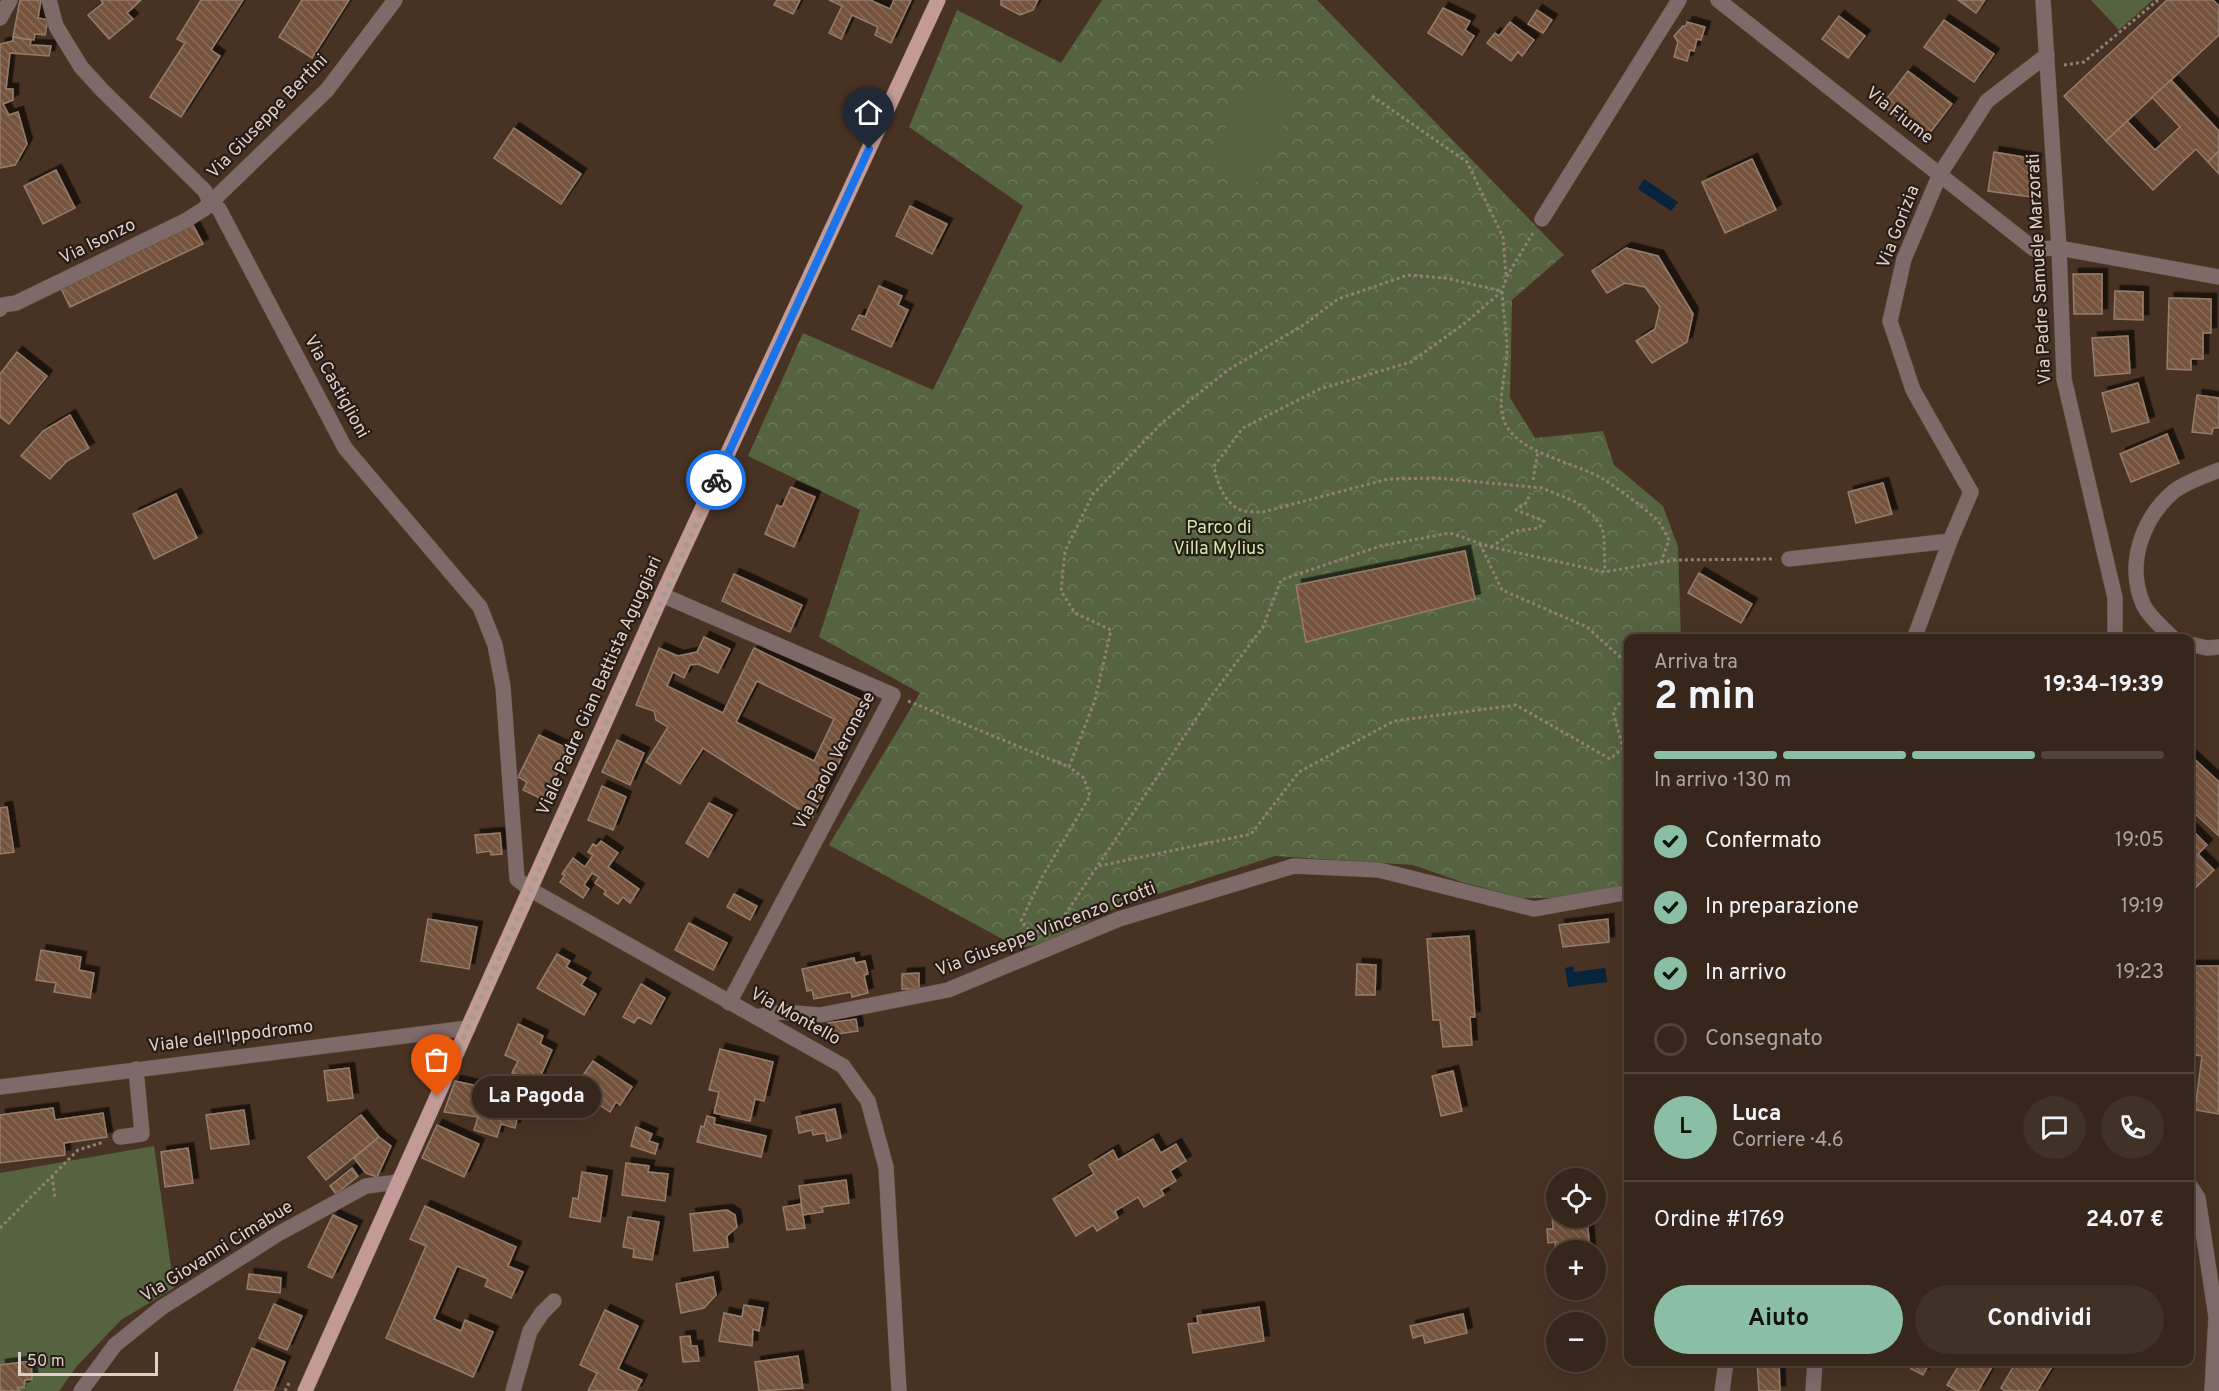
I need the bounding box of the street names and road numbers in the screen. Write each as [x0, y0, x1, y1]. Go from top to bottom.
street label: Via Giuseppe Bertini [203, 50, 333, 184]
street label: Via Fiume [1860, 82, 1938, 150]
street label: Via Padre Samuele Marzorati [2022, 153, 2058, 385]
street label: Via Gorizia [1873, 182, 1925, 272]
street label: Via Isonzo [56, 214, 140, 270]
street label: Via Castiglioni [298, 331, 374, 443]
street label: Viale Padre Gian Battista Aguggiari [532, 553, 668, 819]
street label: Via Paolo Veronese [789, 688, 881, 834]
street label: Via Giuseppe Vincenzo Crotti [933, 877, 1159, 983]
street label: Via Montello [746, 983, 844, 1051]
street label: Viale dell'Ippodromo [147, 1015, 315, 1059]
street label: Via Giovanni Cimabue [136, 1196, 298, 1308]

